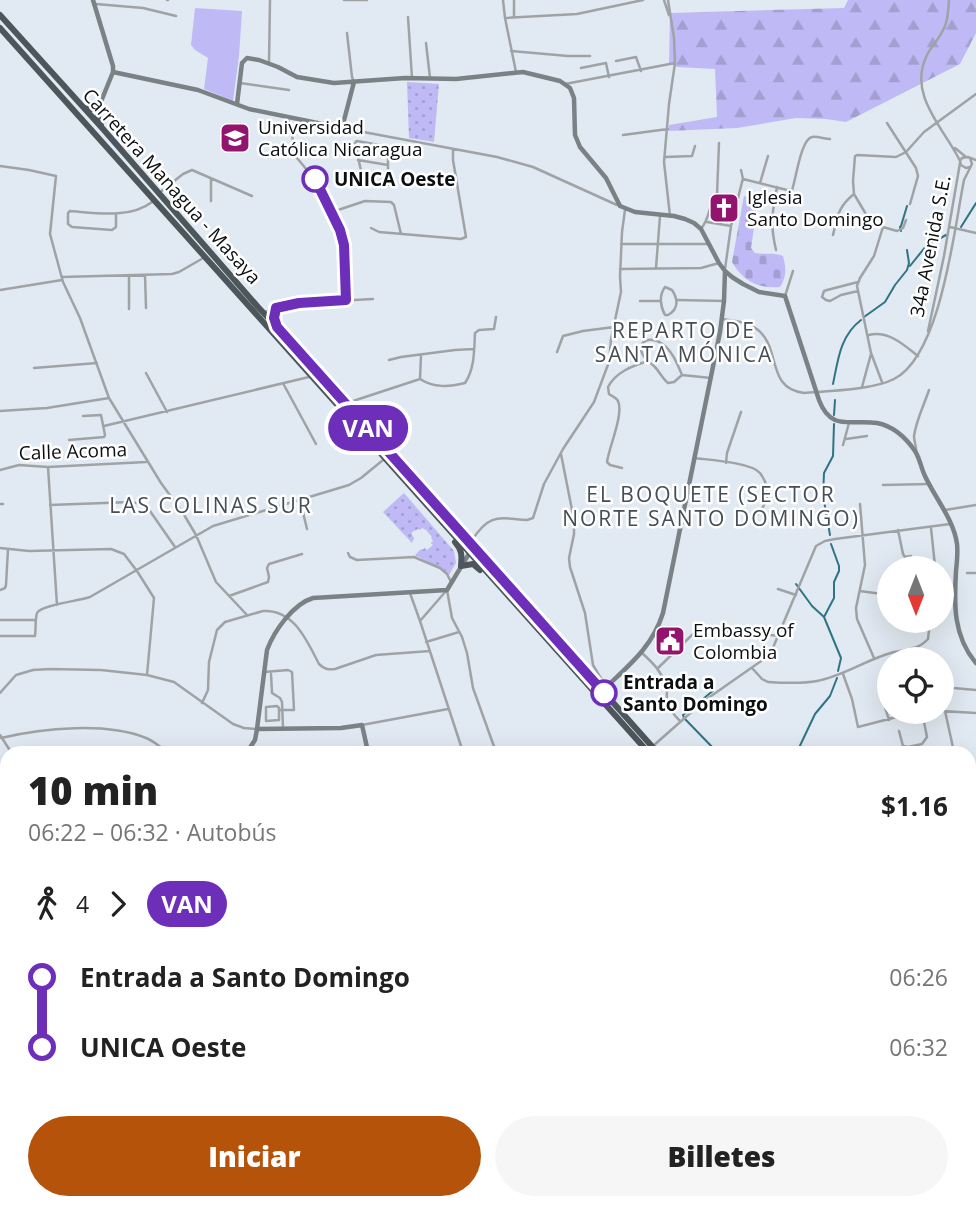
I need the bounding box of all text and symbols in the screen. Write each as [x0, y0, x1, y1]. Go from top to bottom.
street label: Carretera Managua - Masaya [77, 82, 267, 290]
place label: Universidad Católica Nicaragua [258, 114, 423, 162]
school or university icon: Universidad Católica Nicaragua [218, 121, 252, 155]
marker: UNICA Oeste [302, 166, 328, 192]
place label: UNICA Oeste [334, 166, 456, 192]
street label: 34a Avenida S.E. [904, 173, 956, 319]
place label: Iglesia Santo Domingo [747, 184, 884, 232]
church icon: Iglesia Santo Domingo [707, 191, 741, 225]
district label: REPARTO DE SANTA MÓNICA [595, 316, 773, 368]
line badge: VAN [328, 405, 408, 451]
text: VAN [342, 411, 394, 444]
street label: Calle Acoma [18, 436, 128, 466]
district label: EL BOQUETE (SECTOR NORTE SANTO DOMINGO) [562, 480, 860, 532]
district label: LAS COLINAS SUR [109, 491, 313, 519]
north arrow [877, 556, 954, 634]
map controls [877, 556, 954, 724]
place label: Embassy of Colombia [693, 617, 795, 665]
public building icon: Embassy of Colombia [653, 624, 687, 658]
button: locate [877, 647, 954, 724]
place label: Entrada a Santo Domingo [623, 669, 768, 717]
marker: Entrada a Santo Domingo [591, 680, 617, 706]
text: 10 min [28, 764, 158, 816]
text: $1.16 [881, 788, 948, 824]
text: 06:22 – 06:32 · Autobús [28, 816, 277, 848]
icon: walk [28, 885, 66, 923]
icon: forward [99, 885, 137, 923]
text: VAN [161, 887, 213, 920]
text: 4 [76, 888, 89, 920]
text: Entrada a Santo Domingo [80, 959, 410, 995]
text: 06:26 [889, 961, 948, 993]
text: UNICA Oeste [80, 1029, 246, 1065]
text: 06:32 [889, 1031, 948, 1063]
button: Iniciar [28, 1116, 481, 1196]
button: Billetes [495, 1116, 948, 1196]

